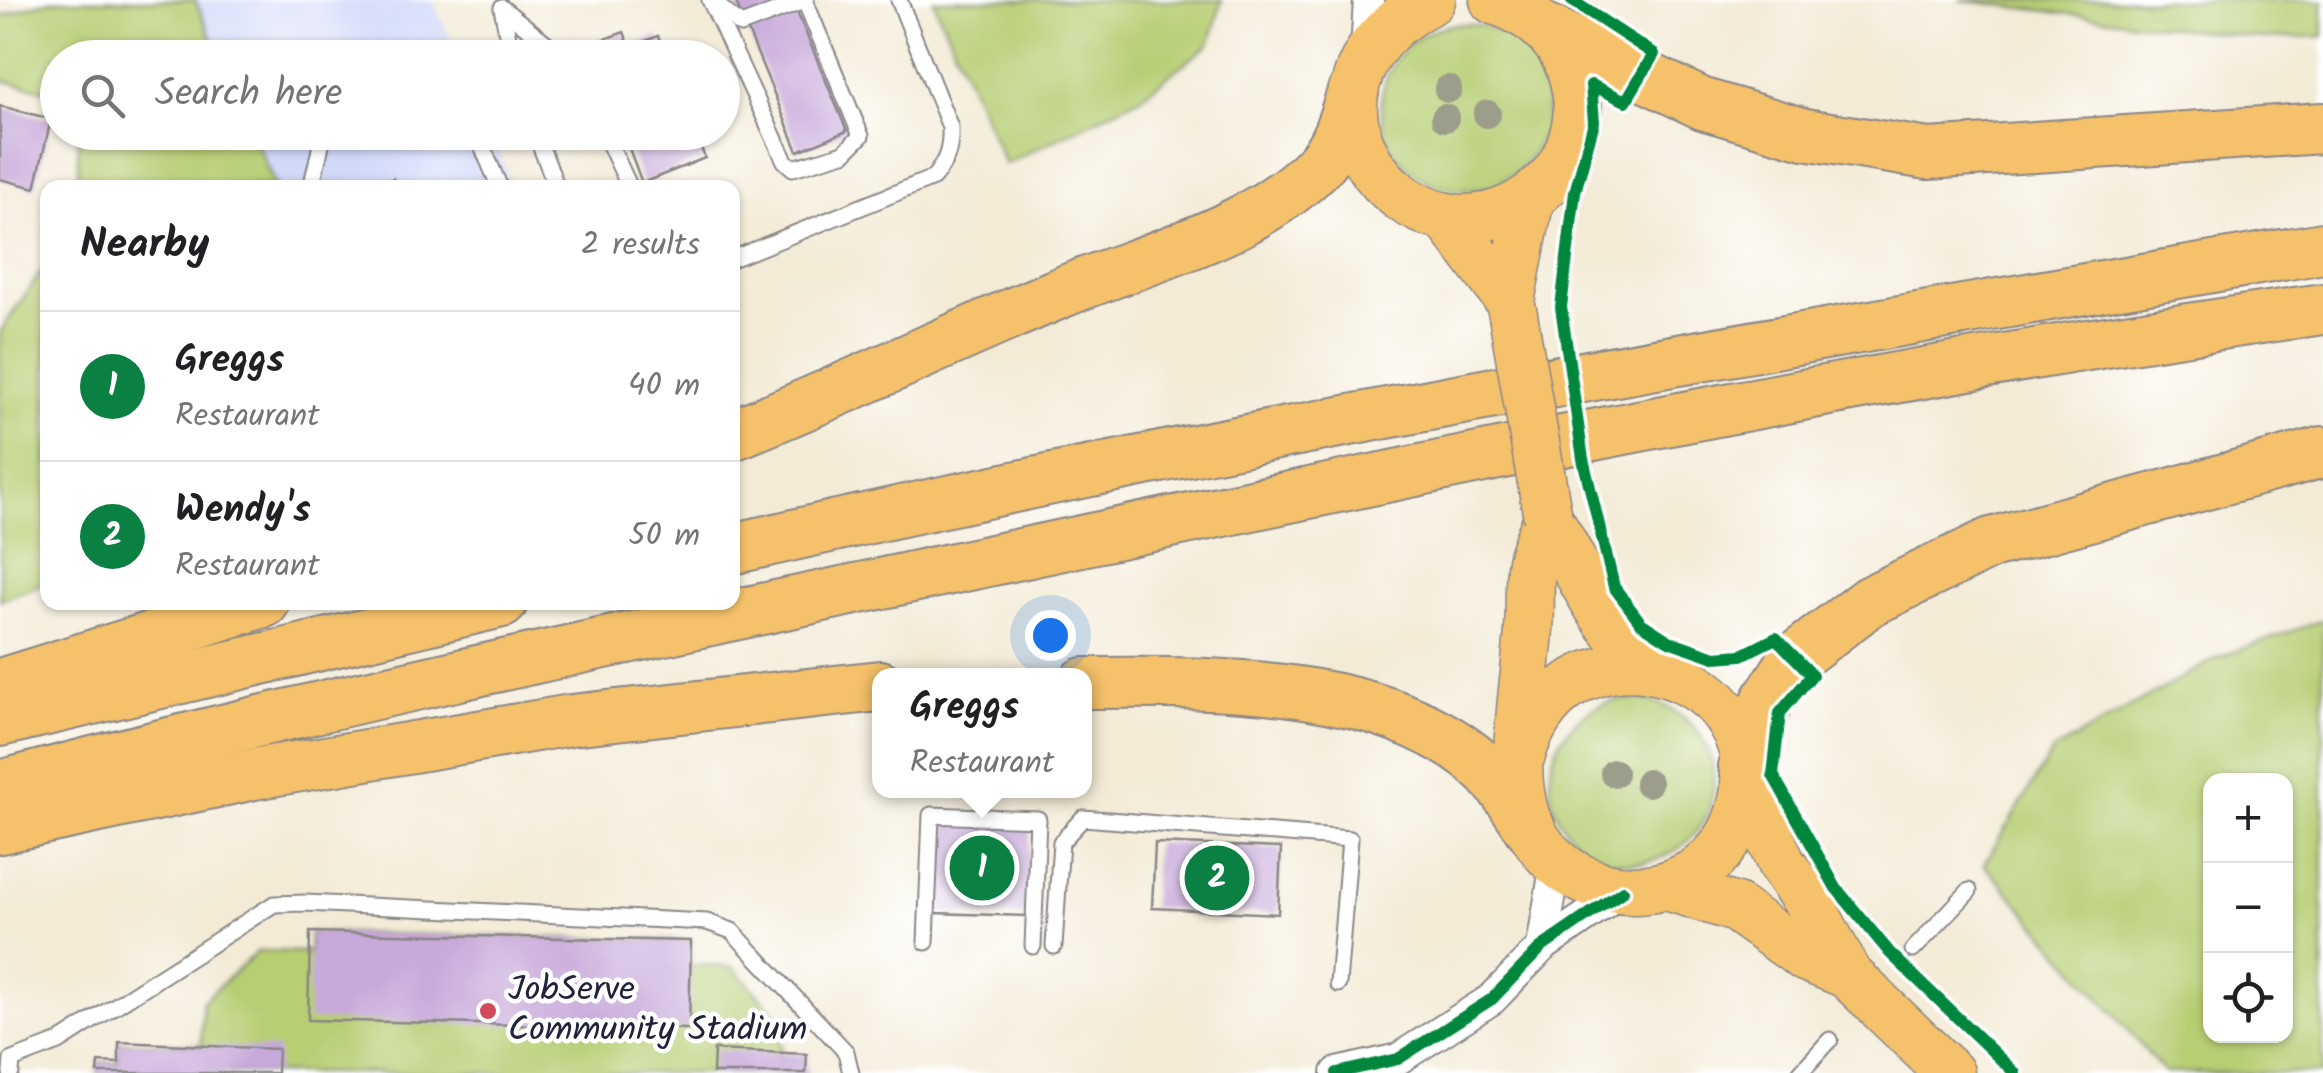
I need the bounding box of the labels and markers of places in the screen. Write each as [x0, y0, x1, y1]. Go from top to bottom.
pin: 1 [950, 830, 1014, 906]
pin: 2 [1184, 840, 1250, 916]
place label: JobServe Community Stadium [508, 963, 807, 1059]
marker: JobServe Community Stadium [477, 1000, 499, 1022]

